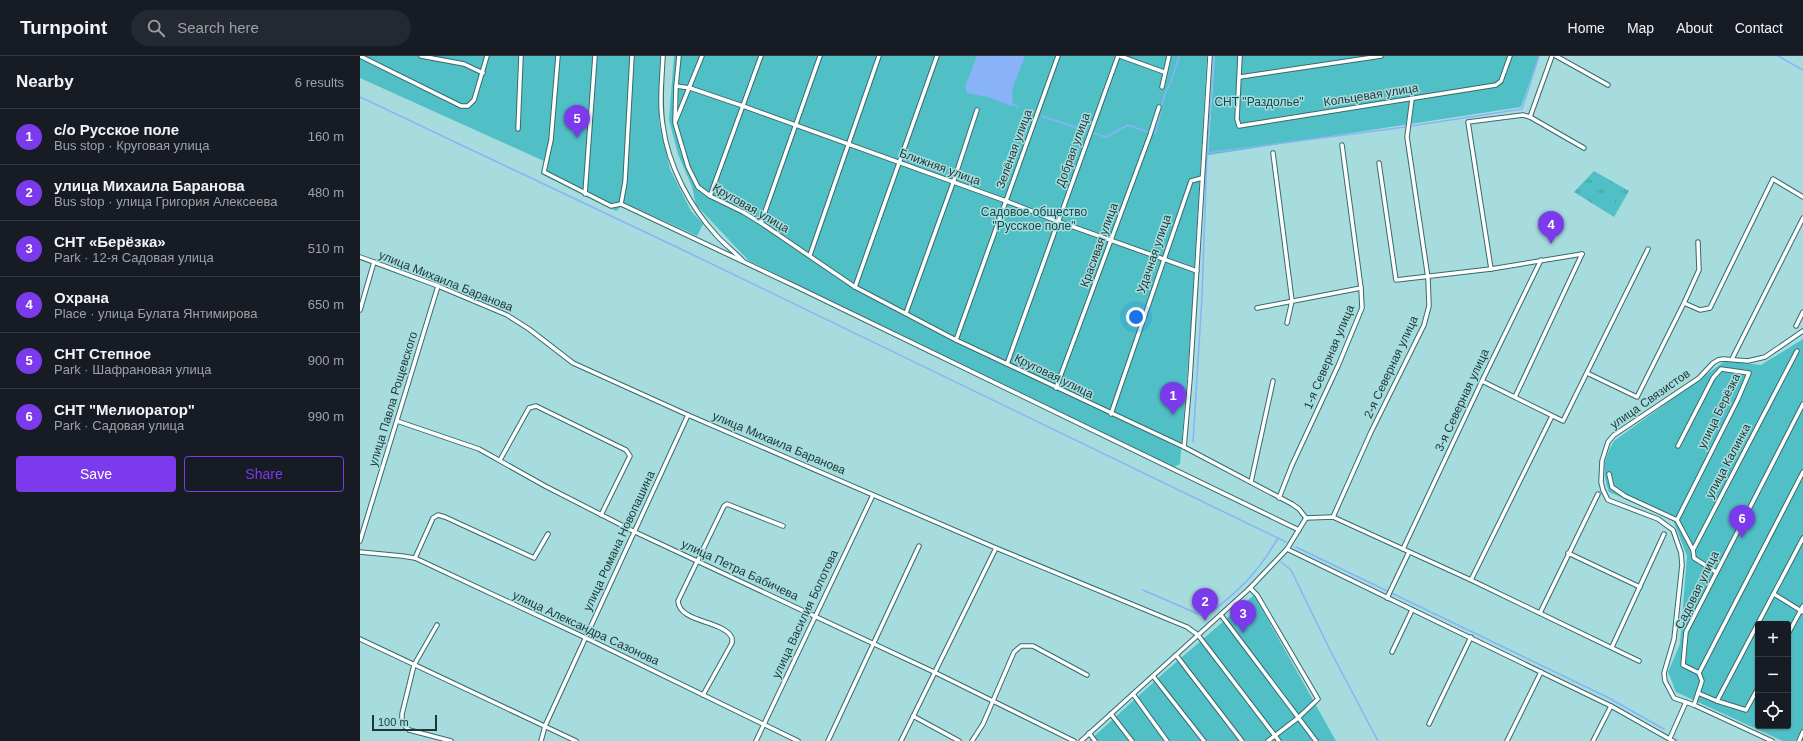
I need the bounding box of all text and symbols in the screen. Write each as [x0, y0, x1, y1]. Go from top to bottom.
search box [131, 10, 411, 46]
text: Turnpoint [20, 17, 107, 38]
icon: search [145, 17, 167, 39]
text: Search here [177, 19, 259, 36]
text: Home [1568, 20, 1605, 36]
text: Map [1627, 20, 1654, 36]
text: About [1676, 20, 1713, 36]
text: Contact [1735, 20, 1783, 36]
text: Nearby [16, 72, 74, 91]
text: 6 results [295, 75, 344, 90]
street label: Кольцевая улица [1323, 81, 1420, 109]
park label: СНТ "Раздолье" [1214, 95, 1304, 109]
pin: 5 [564, 105, 590, 138]
street label: Зелёная улица [993, 107, 1035, 191]
street label: Добрая улица [1053, 111, 1093, 189]
text: с/о Русское поле [54, 121, 179, 138]
text: 1 [25, 129, 33, 144]
text: 160 m [308, 129, 344, 144]
text: Bus stop · Круговая улица [54, 138, 209, 153]
street label: Ближняя улица [897, 146, 983, 188]
text: улица Михаила Баранова [54, 177, 245, 194]
street label: Круговая улица [710, 180, 792, 236]
text: 2 [25, 185, 33, 200]
text: 480 m [308, 185, 344, 200]
text: Bus stop · улица Григория Алексеева [54, 194, 277, 209]
street label: Красивая улица [1077, 201, 1121, 289]
park label: Садовое общество "Русское поле" [981, 205, 1088, 233]
pin: 4 [1538, 211, 1564, 244]
street label: Удачная улица [1134, 212, 1174, 295]
text: СНТ «Берёзка» [54, 233, 166, 250]
text: 3 [25, 241, 33, 256]
text: 510 m [308, 241, 344, 256]
street label: улица Михаила Баранова [377, 248, 515, 314]
text: Park · 12-я Садовая улица [54, 250, 214, 265]
text: Охрана [54, 289, 109, 306]
text: 4 [25, 297, 33, 312]
text: 650 m [308, 297, 344, 312]
street label: 1-я Северная улица [1301, 303, 1357, 411]
text: Place · улица Булата Янтимирова [54, 306, 258, 321]
your location [1126, 307, 1146, 327]
street label: 2-я Северная улица [1361, 313, 1421, 421]
street label: улица Павла Рощевского [366, 330, 420, 468]
text: СНТ Степное [54, 345, 151, 362]
street label: 3-я Северная улица [1432, 346, 1492, 454]
street label: Круговая улица [1012, 351, 1096, 401]
text: 5 [25, 353, 33, 368]
text: 900 m [308, 353, 344, 368]
text: Park · Шафрановая улица [54, 362, 211, 377]
street label: улица Связистов [1607, 366, 1693, 432]
street label: улица Берёзка [1695, 371, 1743, 451]
pin: 1 [1160, 382, 1186, 415]
text: СНТ "Мелиоратор" [54, 401, 195, 418]
text: 6 [25, 409, 33, 424]
text: 990 m [308, 409, 344, 424]
street label: улица Михаила Баранова [710, 409, 848, 478]
text: Park · Садовая улица [54, 418, 184, 433]
street label: улица Калинка [1702, 421, 1754, 501]
button: Save [16, 456, 176, 492]
button: Share [184, 456, 344, 492]
street label: улица Романа Новопашина [580, 468, 658, 613]
pin: 6 [1729, 505, 1755, 538]
street label: улица Петра Бабичева [679, 537, 801, 603]
street label: улица Василия Болотова [769, 547, 841, 680]
street label: Садовая улица [1672, 548, 1722, 631]
street label: улица Александра Сазонова [511, 588, 662, 668]
pin: 2 [1192, 588, 1218, 621]
pin: 3 [1230, 600, 1256, 633]
map controls [1755, 621, 1791, 729]
button: + [1755, 621, 1791, 657]
button: − [1755, 657, 1791, 693]
button: locate [1755, 693, 1791, 729]
scale bar [372, 713, 437, 732]
text: 100 m [378, 716, 409, 728]

